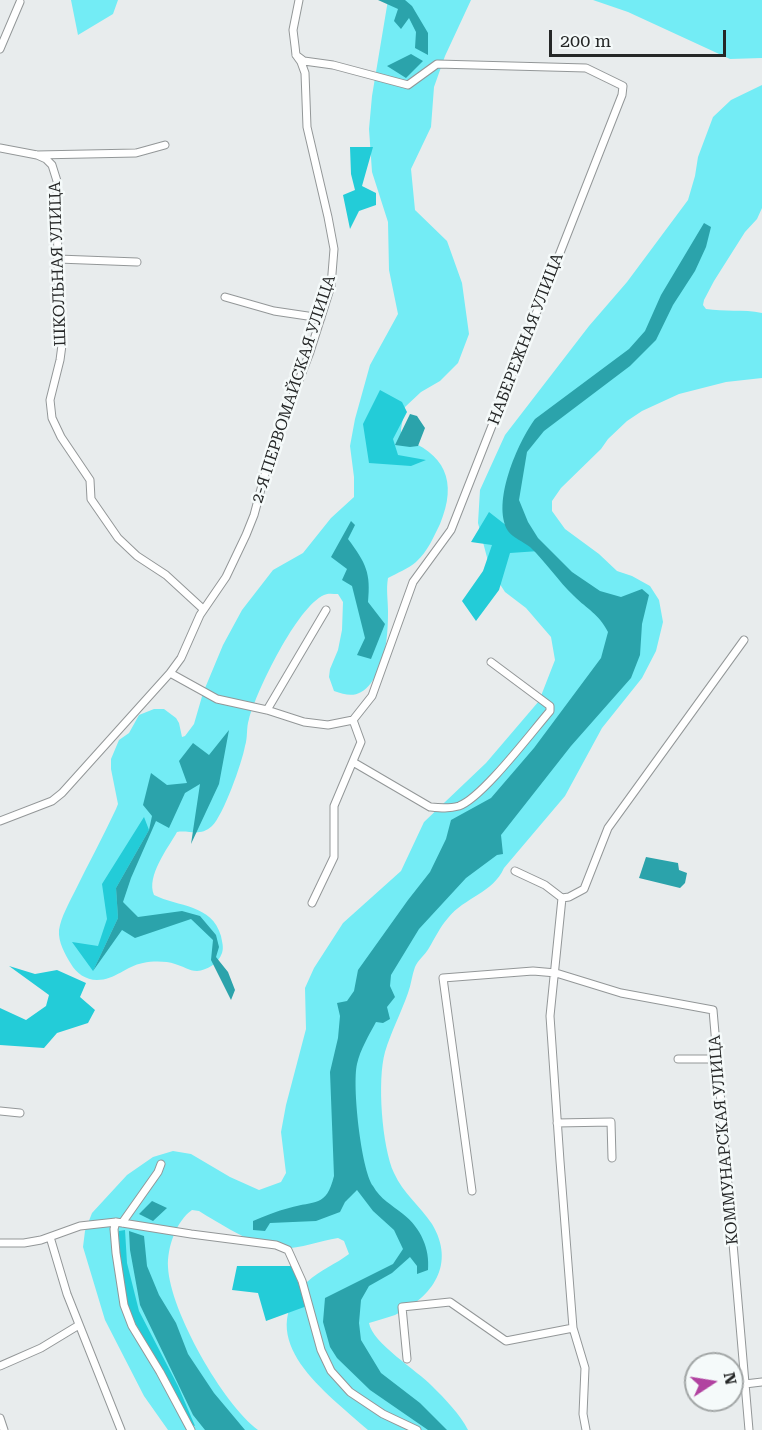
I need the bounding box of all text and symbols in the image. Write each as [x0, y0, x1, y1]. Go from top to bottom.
scale bar [552, 18, 729, 56]
text: 200 m [560, 30, 611, 51]
street label: ШКОЛЬНАЯ УЛИЦА [46, 181, 70, 347]
street label: НАБЕРЕЖНАЯ УЛИЦА [484, 250, 568, 428]
street label: 2-Я ПЕРВОМАЙСКАЯ УЛИЦА [248, 273, 340, 505]
street label: КОММУНАРСКАЯ УЛИЦА [705, 1034, 743, 1246]
north arrow [684, 1352, 744, 1412]
text: N [720, 1371, 741, 1387]

